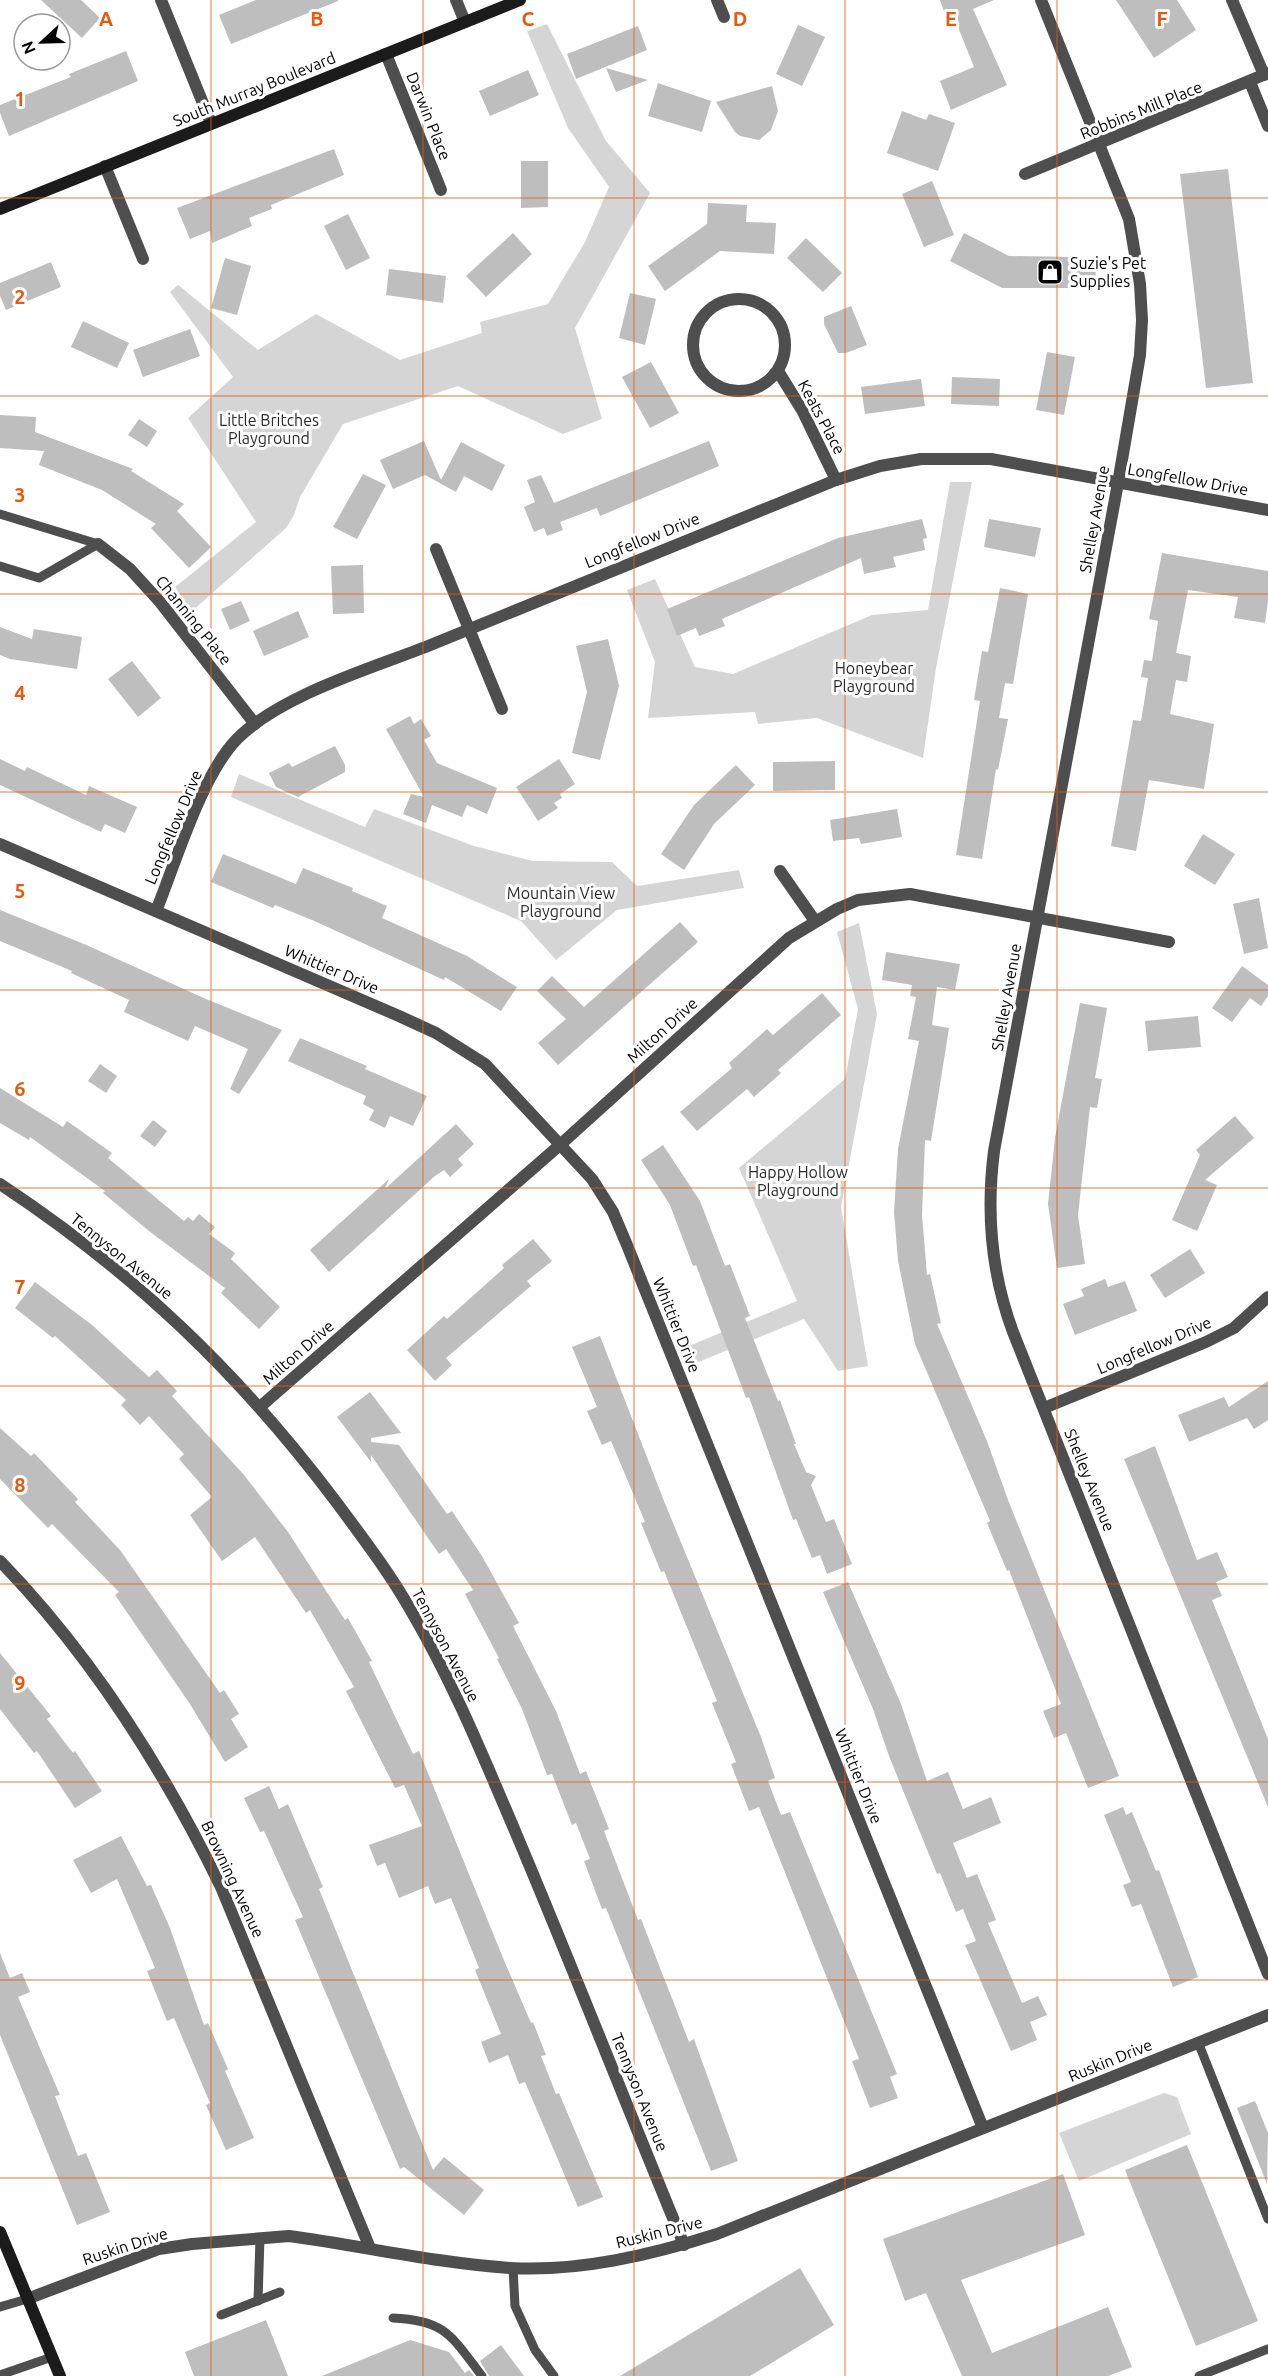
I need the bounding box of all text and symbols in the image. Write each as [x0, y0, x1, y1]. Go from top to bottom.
text: A [99, 7, 113, 30]
text: B [310, 7, 324, 30]
text: C [522, 7, 535, 30]
text: D [733, 7, 747, 30]
text: E [945, 7, 957, 30]
text: F [1156, 7, 1168, 30]
north arrow [12, 12, 72, 72]
text: N [18, 39, 39, 57]
street label: South Murray Boulevard [170, 48, 338, 130]
street label: Darwin Place [403, 69, 455, 163]
street label: Robbins Mill Place [1077, 77, 1205, 143]
text: 1 [14, 87, 26, 110]
place label: Suzie's Pet Supplies [1070, 254, 1147, 290]
shop icon: Suzie's Pet Supplies [1035, 257, 1065, 287]
text: 2 [14, 285, 26, 308]
street label: Keats Place [795, 377, 849, 457]
park label: Little Britches Playground [219, 411, 319, 447]
street label: Longfellow Drive [1126, 460, 1250, 498]
street label: Shelley Avenue [1076, 464, 1112, 574]
text: 3 [14, 483, 26, 506]
street label: Longfellow Drive [582, 509, 702, 571]
street label: Channing Place [153, 572, 235, 668]
park label: Honeybear Playground [833, 659, 915, 695]
text: 4 [14, 681, 26, 704]
street label: Longfellow Drive [141, 767, 205, 887]
text: 5 [14, 879, 26, 902]
park label: Mountain View Playground [507, 884, 616, 920]
street label: Whittier Drive [282, 941, 382, 997]
street label: Shelley Avenue [988, 942, 1024, 1052]
street label: Milton Drive [623, 994, 701, 1066]
text: 6 [14, 1077, 26, 1100]
park label: Happy Hollow Playground [748, 1163, 849, 1199]
street label: Tennyson Avenue [67, 1209, 177, 1303]
text: 7 [14, 1275, 26, 1298]
street label: Whittier Drive [650, 1275, 704, 1375]
street label: Longfellow Drive [1094, 1313, 1214, 1377]
street label: Milton Drive [259, 1316, 337, 1388]
street label: Shelley Avenue [1061, 1426, 1119, 1534]
text: 8 [14, 1473, 26, 1496]
street label: Tennyson Avenue [409, 1585, 483, 1705]
text: 9 [14, 1671, 26, 1694]
street label: Whittier Drive [832, 1726, 886, 1826]
street label: Browning Avenue [198, 1818, 268, 1940]
street label: Tennyson Avenue [608, 2030, 672, 2154]
street label: Ruskin Drive [1066, 2035, 1154, 2085]
street label: Ruskin Drive [614, 2213, 704, 2251]
street label: Ruskin Drive [80, 2224, 170, 2268]

